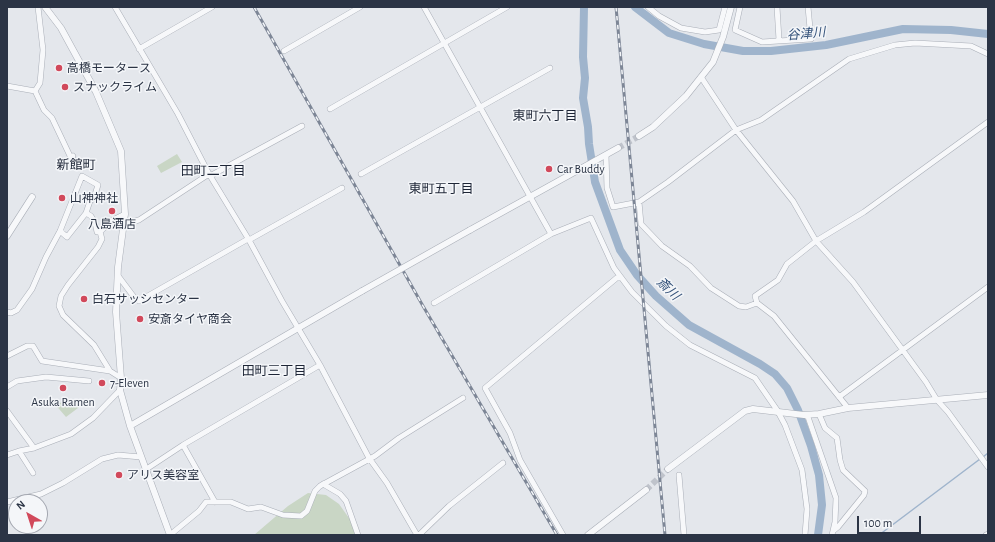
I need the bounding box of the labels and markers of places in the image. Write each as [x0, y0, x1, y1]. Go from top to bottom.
place label: 高橋モータース [67, 61, 151, 75]
marker: 高橋モータース [54, 63, 64, 73]
place label: スナックライム [73, 80, 157, 94]
marker: スナックライム [60, 82, 70, 92]
place label: Car Buddy [557, 162, 605, 176]
marker: Car Buddy [544, 164, 554, 174]
place label: 山神神社 [70, 191, 118, 205]
marker: 山神神社 [57, 193, 67, 203]
marker: 八島酒店 [107, 206, 117, 216]
place label: 八島酒店 [88, 217, 136, 231]
place label: 白石サッシセンター [92, 292, 200, 306]
marker: 白石サッシセンター [79, 294, 89, 304]
place label: 安斎タイヤ商会 [148, 312, 232, 326]
marker: 安斎タイヤ商会 [135, 314, 145, 324]
place label: 7-Eleven [110, 376, 149, 390]
marker: 7-Eleven [97, 378, 107, 388]
marker: Asuka Ramen [58, 383, 68, 393]
place label: Asuka Ramen [31, 395, 95, 409]
place label: アリス美容室 [127, 468, 199, 482]
marker: アリス美容室 [114, 470, 124, 480]

